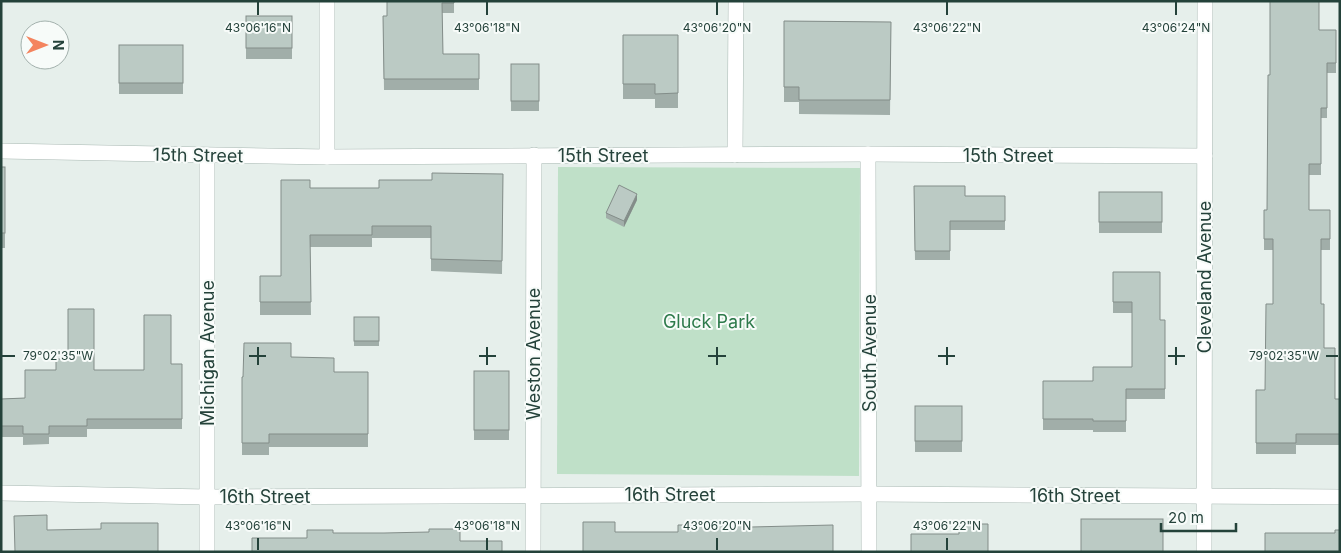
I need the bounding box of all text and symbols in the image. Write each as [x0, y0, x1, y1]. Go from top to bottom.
north arrow [20, 20, 70, 70]
text: 43°06'16"N [225, 20, 291, 35]
text: 43°06'18"N [454, 20, 520, 35]
text: 43°06'20"N [683, 20, 751, 35]
text: 43°06'22"N [913, 20, 981, 35]
text: 43°06'24"N [1142, 20, 1210, 35]
text: N [50, 40, 67, 50]
street label: 15th Street [152, 144, 244, 166]
street label: 15th Street [558, 145, 648, 166]
street label: 15th Street [963, 145, 1053, 166]
street label: Cleveland Avenue [1194, 201, 1215, 353]
street label: Michigan Avenue [197, 280, 218, 426]
street label: Weston Avenue [523, 288, 544, 420]
street label: South Avenue [859, 294, 880, 412]
park label: Gluck Park [663, 311, 755, 332]
text: 79°02'35"W [23, 348, 93, 363]
text: 79°02'35"W [1249, 348, 1319, 363]
street label: 16th Street [625, 484, 716, 505]
street label: 16th Street [1030, 485, 1121, 506]
street label: 16th Street [220, 486, 311, 507]
scale bar [1161, 500, 1236, 532]
text: 20 m [1168, 508, 1204, 527]
text: 43°06'16"N [225, 518, 291, 533]
text: 43°06'18"N [454, 518, 520, 533]
text: 43°06'20"N [683, 518, 751, 533]
text: 43°06'22"N [913, 518, 981, 533]

